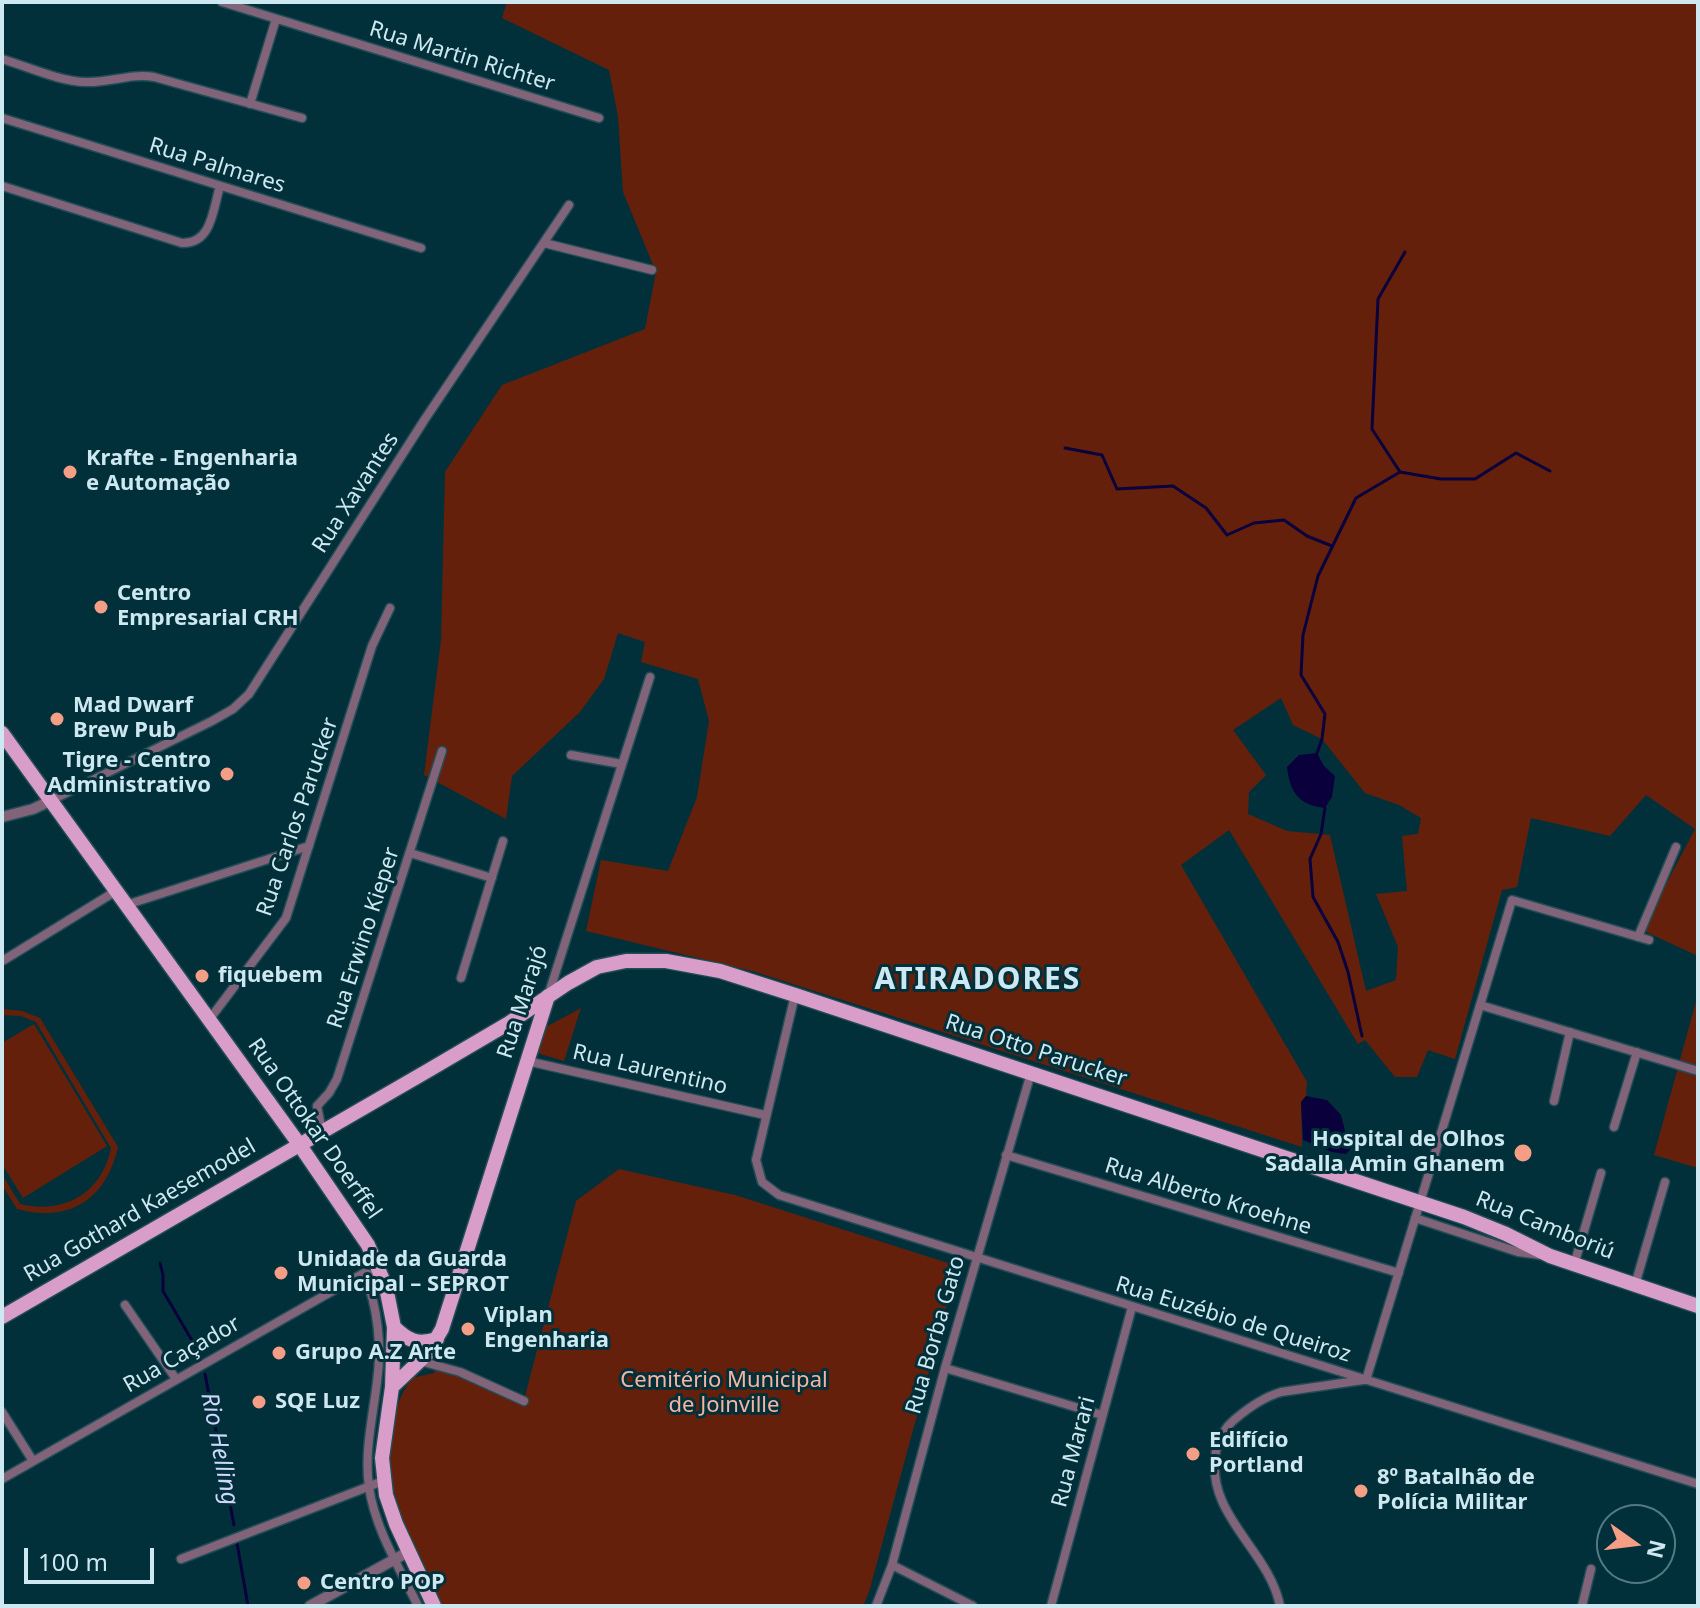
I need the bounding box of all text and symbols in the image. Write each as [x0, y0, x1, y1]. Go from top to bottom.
street label: Rua Martin Richter [366, 16, 558, 98]
street label: Rua Palmares [146, 133, 288, 199]
street label: Rua Xavantes [307, 428, 405, 558]
place label: Krafte - Engenharia e Automação [86, 446, 298, 498]
marker: Krafte - Engenharia e Automação [61, 463, 79, 481]
place label: Centro Empresarial CRH [117, 581, 299, 632]
marker: Centro Empresarial CRH [92, 598, 110, 616]
place label: Mad Dwarf Brew Pub [73, 693, 193, 744]
marker: Mad Dwarf Brew Pub [48, 710, 66, 728]
street label: Rua Carlos Parucker [252, 714, 344, 920]
place label: Tigre - Centro Administrativo [47, 748, 211, 800]
marker: Tigre - Centro Administrativo [218, 765, 236, 783]
street label: Rua Erwino Kieper [322, 844, 406, 1032]
street label: Rua Marajó [492, 942, 554, 1062]
district label: ATIRADORES [875, 962, 1081, 998]
place label: fiquebem [218, 963, 323, 989]
marker: fiquebem [193, 967, 211, 985]
street label: Rua Otto Parucker [942, 1009, 1130, 1093]
street label: Rua Ottokar Doerffel [242, 1033, 386, 1225]
street label: Rua Laurentino [570, 1039, 730, 1101]
place label: Hospital de Olhos Sadalla Amin Ghanem [1265, 1127, 1505, 1178]
street label: Rua Gothard Kaesemodel [19, 1134, 261, 1288]
marker: Hospital de Olhos Sadalla Amin Ghanem [1512, 1142, 1534, 1164]
street label: Rua Alberto Kroehne [1102, 1153, 1314, 1241]
street label: Rua Camboriú [1472, 1186, 1618, 1266]
place label: Unidade da Guarda Municipal – SEPROT [297, 1247, 509, 1298]
street label: Rua Borba Gato [901, 1253, 971, 1417]
marker: Unidade da Guarda Municipal – SEPROT [272, 1264, 290, 1282]
street label: Rua Euzébio de Queiroz [1112, 1272, 1354, 1368]
place label: Viplan Engenharia [484, 1303, 609, 1354]
street label: Rua Caçador [119, 1311, 245, 1399]
marker: Viplan Engenharia [459, 1320, 477, 1338]
place label: Grupo A.Z Arte [295, 1340, 456, 1366]
marker: Grupo A.Z Arte [270, 1344, 288, 1362]
park label: Cemitério Municipal de Joinville [620, 1368, 828, 1420]
place label: SQE Luz [275, 1389, 360, 1415]
water label: Rio Helling [194, 1390, 244, 1508]
marker: SQE Luz [250, 1393, 268, 1411]
street label: Rua Marari [1047, 1394, 1101, 1510]
place label: Edifício Portland [1209, 1428, 1304, 1480]
marker: Edifício Portland [1184, 1445, 1202, 1463]
place label: 8º Batalhão de Polícia Militar [1377, 1465, 1535, 1516]
marker: 8º Batalhão de Polícia Militar [1352, 1482, 1370, 1500]
north arrow [1596, 1504, 1676, 1584]
scale bar [28, 1532, 158, 1582]
text: N [1641, 1537, 1674, 1562]
text: 100 m [38, 1545, 108, 1578]
place label: Centro POP [320, 1570, 445, 1596]
marker: Centro POP [295, 1574, 313, 1592]

